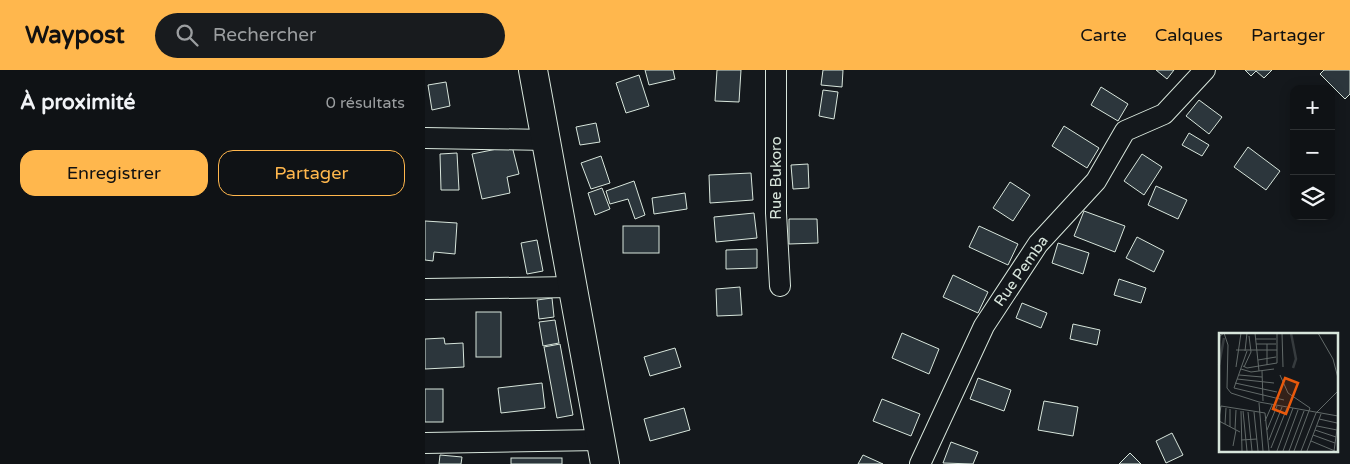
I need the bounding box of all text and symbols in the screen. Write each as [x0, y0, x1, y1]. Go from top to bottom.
search box [155, 13, 505, 58]
text: Waypost [25, 21, 125, 50]
icon: search [173, 21, 201, 49]
text: Rechercher [213, 24, 316, 46]
text: Carte [1080, 24, 1127, 46]
text: Calques [1155, 24, 1223, 46]
text: Partager [1251, 24, 1325, 46]
map controls [1290, 85, 1335, 220]
button: + [1290, 85, 1335, 130]
text: À proximité [20, 90, 135, 115]
text: 0 résultats [326, 93, 405, 113]
button: − [1290, 130, 1335, 175]
street label: Rue Bukoro [767, 136, 785, 220]
button: Enregistrer [20, 150, 208, 196]
button: Partager [218, 150, 405, 196]
button: layers [1290, 175, 1335, 220]
street label: Rue Pemba [990, 232, 1052, 310]
inset map [1219, 333, 1337, 452]

